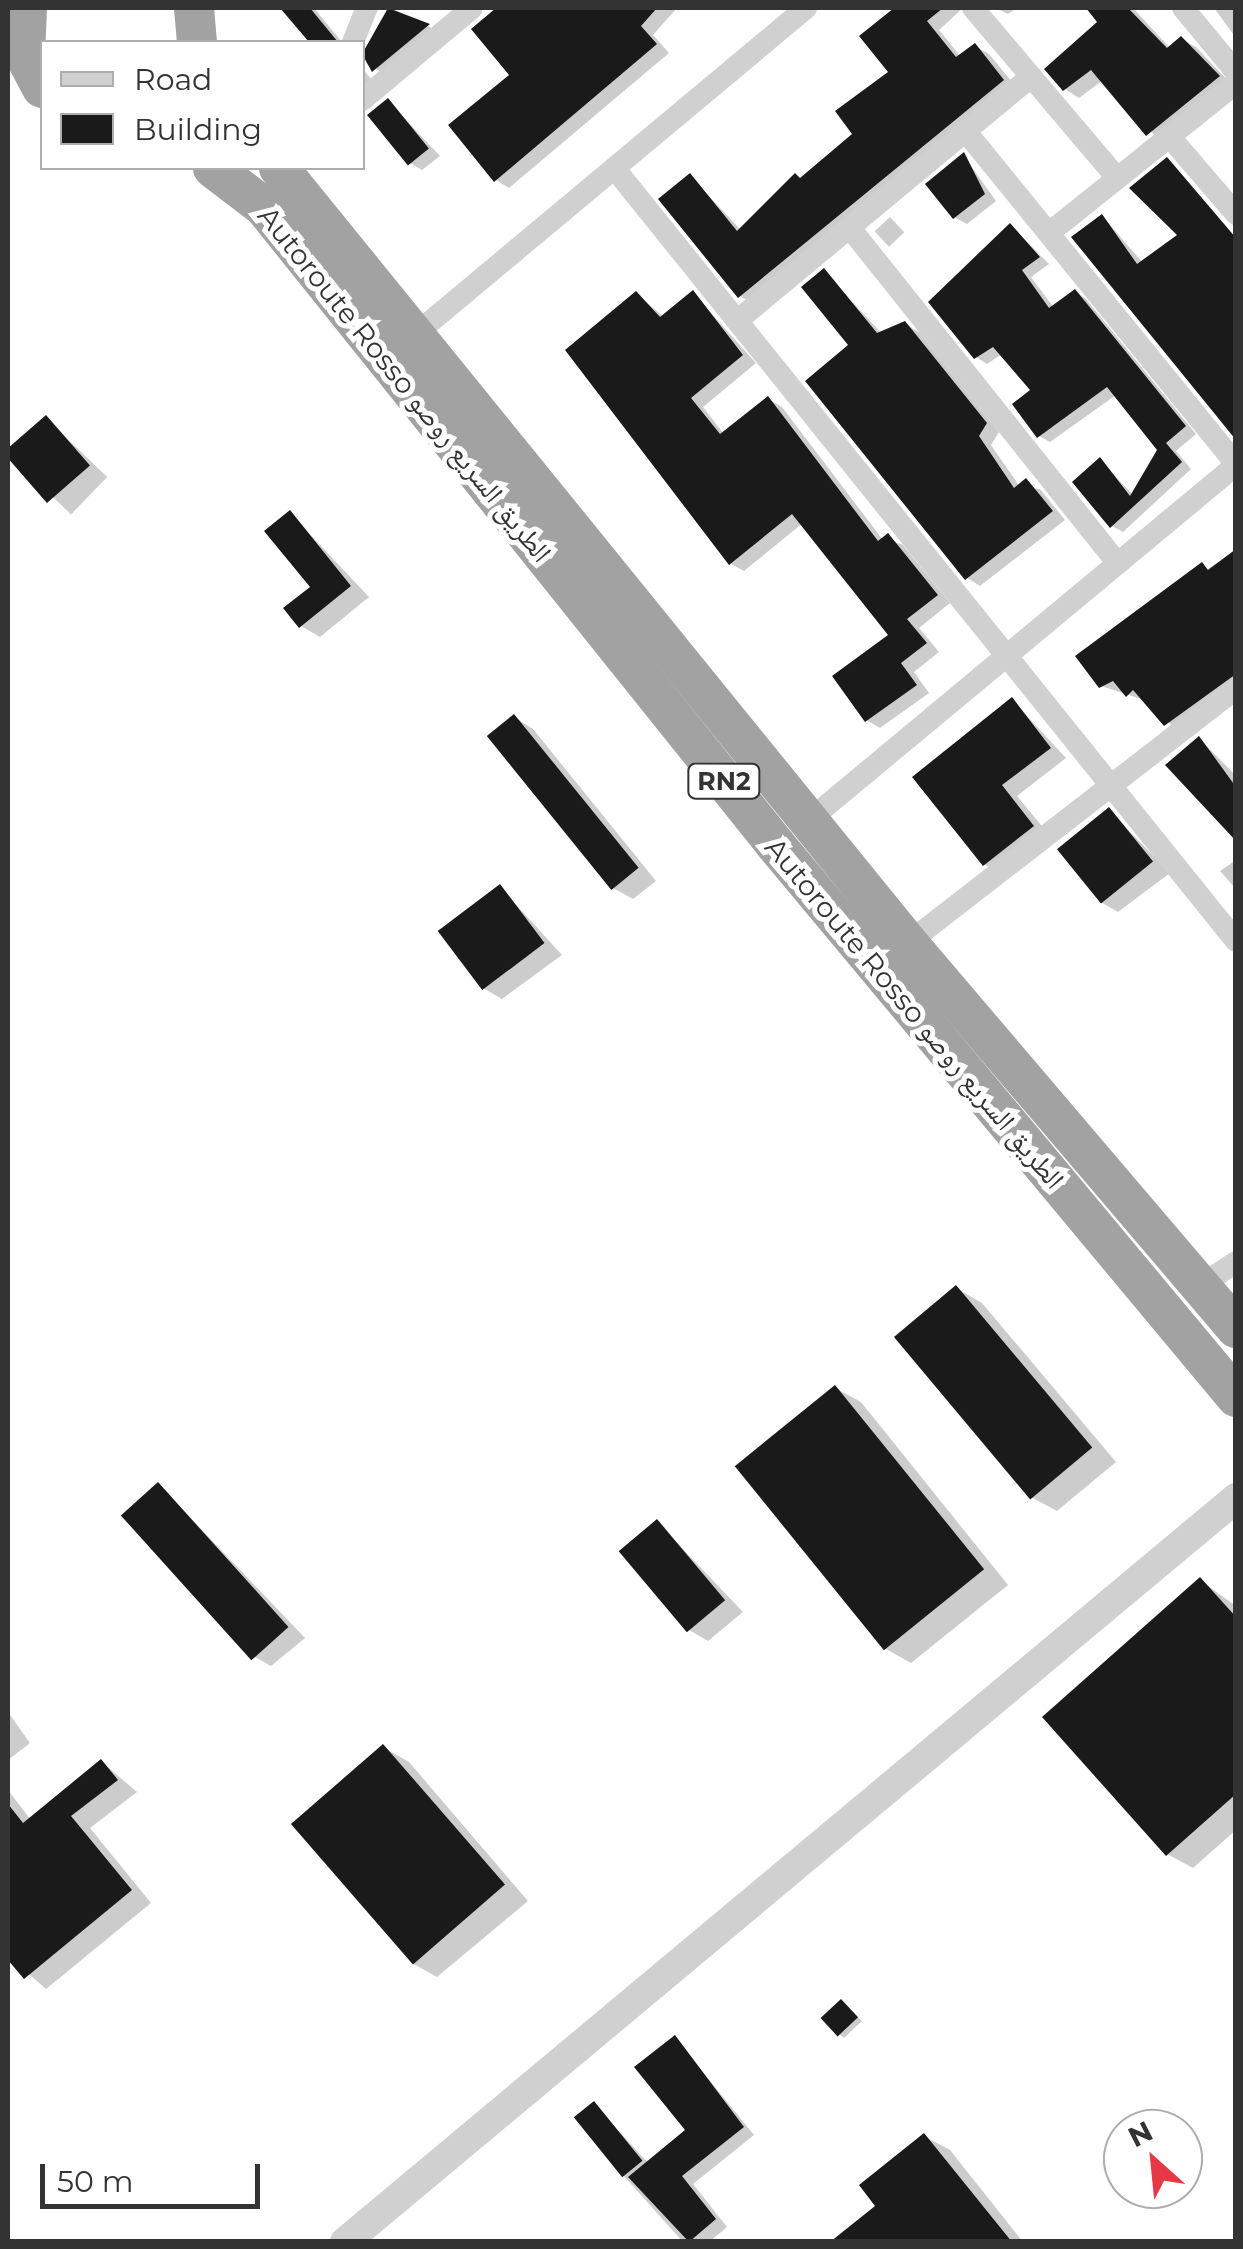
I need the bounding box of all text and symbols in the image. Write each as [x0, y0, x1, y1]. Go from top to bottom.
legend [40, 40, 365, 170]
text: Road [134, 61, 212, 98]
text: Building [134, 111, 262, 148]
street label: Autoroute Rosso الطريق السريع روصو [251, 200, 559, 568]
road number: RN2 [686, 761, 762, 801]
street label: Autoroute Rosso الطريق السريع روصو [758, 831, 1072, 1195]
north arrow [1103, 2109, 1203, 2209]
text: N [1122, 2114, 1158, 2154]
scale bar [45, 2144, 265, 2206]
text: 50 m [57, 2163, 134, 2200]

